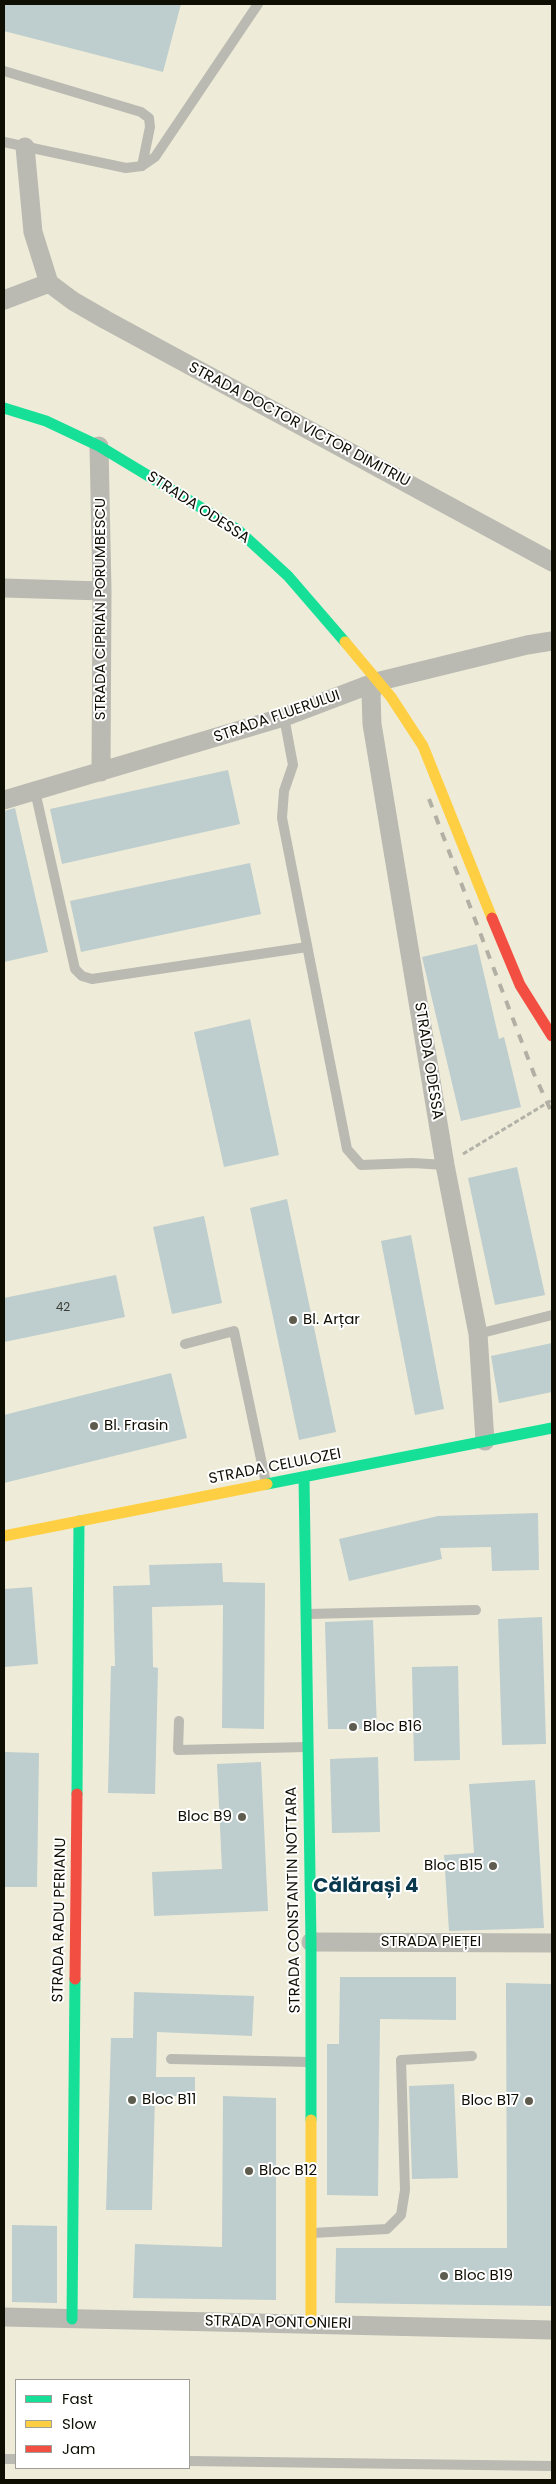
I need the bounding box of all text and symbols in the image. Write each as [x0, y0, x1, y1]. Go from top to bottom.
street label: STRADA DOCTOR VICTOR DIMITRIU [185, 359, 413, 491]
street label: STRADA ODESSA [143, 468, 253, 548]
street label: STRADA CIPRIAN PORUMBESCU [92, 498, 110, 720]
street label: STRADA FLUERULUI [212, 687, 342, 747]
street label: STRADA ODESSA [410, 1001, 446, 1121]
house number: 42 [56, 1301, 70, 1315]
place label: Bl. Arțar [303, 1311, 360, 1329]
marker: Bl. Arțar [287, 1314, 299, 1326]
place label: Bl. Frasin [104, 1417, 168, 1435]
marker: Bl. Frasin [88, 1420, 100, 1432]
street label: STRADA CELULOZEI [207, 1445, 343, 1489]
place label: Bloc B16 [363, 1718, 422, 1736]
marker: Bloc B16 [347, 1721, 359, 1733]
street label: STRADA CONSTANTIN NOTTARA [283, 1787, 305, 2013]
place label: Bloc B9 [178, 1808, 232, 1826]
marker: Bloc B9 [236, 1811, 248, 1823]
street label: STRADA RADU PERIANU [50, 1837, 70, 2003]
place label: Bloc B15 [424, 1857, 483, 1875]
marker: Bloc B15 [487, 1860, 499, 1872]
district label: Călărași 4 [313, 1875, 419, 1899]
street label: STRADA PIEȚEI [381, 1933, 481, 1951]
place label: Bloc B11 [142, 2091, 196, 2109]
place label: Bloc B17 [461, 2092, 519, 2110]
marker: Bloc B11 [126, 2094, 138, 2106]
marker: Bloc B17 [523, 2095, 535, 2107]
place label: Bloc B12 [259, 2162, 317, 2180]
marker: Bloc B12 [243, 2165, 255, 2177]
place label: Bloc B19 [454, 2267, 513, 2285]
marker: Bloc B19 [438, 2270, 450, 2282]
street label: STRADA PONTONIERI [205, 2313, 351, 2333]
legend [15, 2379, 190, 2469]
text: Fast [62, 2388, 93, 2409]
text: Slow [62, 2413, 96, 2434]
text: Jam [62, 2438, 96, 2459]

